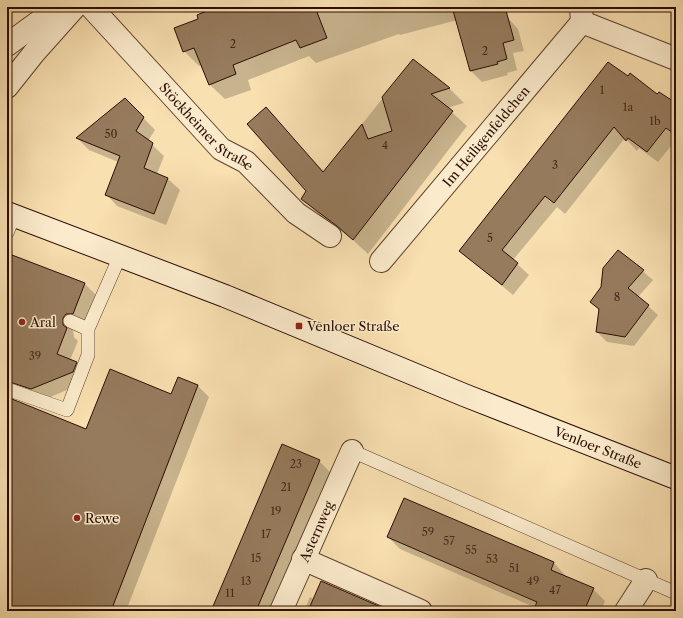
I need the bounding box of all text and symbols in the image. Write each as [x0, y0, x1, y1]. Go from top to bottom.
house number: 2 [230, 37, 236, 51]
house number: 2 [482, 44, 488, 58]
street label: Stöckheimer Straße [156, 79, 257, 173]
street label: Im Heiligenfeldchen [439, 83, 533, 190]
house number: 1 [600, 83, 605, 97]
house number: 1a [623, 100, 633, 114]
house number: 1b [649, 114, 661, 128]
house number: 50 [105, 127, 117, 141]
house number: 4 [382, 138, 388, 152]
house number: 3 [552, 158, 558, 172]
house number: 5 [487, 231, 493, 245]
house number: 8 [614, 290, 620, 304]
place label: Aral [29, 314, 56, 330]
marker: Aral [17, 317, 27, 327]
place label: Venloer Straße [306, 318, 399, 334]
marker: Venloer Straße [294, 321, 304, 331]
house number: 39 [29, 349, 41, 363]
street label: Venloer Straße [551, 423, 644, 472]
house number: 23 [290, 457, 302, 471]
house number: 21 [281, 480, 292, 494]
street label: Asternweg [295, 498, 337, 565]
house number: 19 [270, 504, 282, 518]
place label: Rewe [85, 510, 119, 526]
marker: Rewe [72, 513, 82, 523]
house number: 59 [422, 525, 434, 539]
house number: 17 [261, 527, 272, 541]
house number: 57 [443, 534, 455, 548]
house number: 55 [465, 543, 477, 557]
house number: 15 [251, 551, 261, 565]
house number: 53 [486, 552, 498, 566]
house number: 51 [509, 561, 520, 575]
house number: 13 [241, 574, 251, 588]
house number: 49 [527, 574, 539, 588]
house number: 47 [549, 583, 561, 597]
house number: 11 [225, 586, 235, 600]

